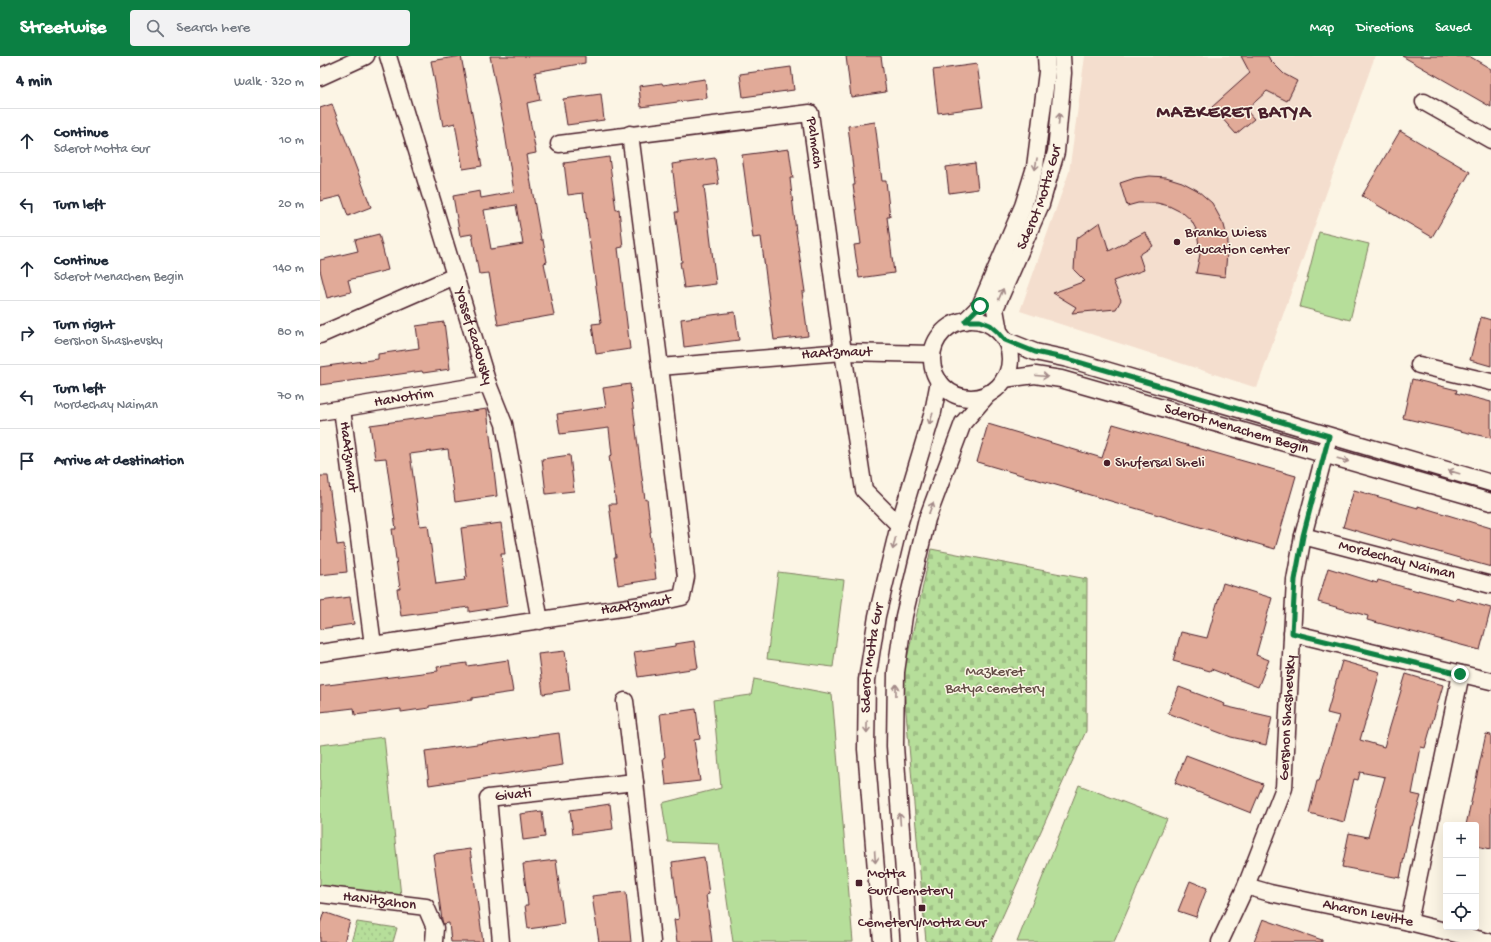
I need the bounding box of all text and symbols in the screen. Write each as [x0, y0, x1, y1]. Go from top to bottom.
search box [130, 10, 410, 46]
text: Streetwise [20, 17, 106, 40]
icon: search [144, 17, 166, 39]
text: Search here [176, 19, 250, 37]
text: Map [1310, 20, 1334, 37]
text: Directions [1356, 20, 1413, 37]
text: Saved [1435, 20, 1471, 37]
text: 4 min [16, 72, 52, 92]
text: Walk · 320 m [234, 75, 304, 90]
district label: MAZKERET BATYA [1157, 102, 1312, 125]
one-way arrow [1055, 113, 1063, 126]
street label: Palmach [802, 115, 827, 170]
text: Continue [54, 124, 108, 142]
icon: ahead [16, 130, 38, 152]
text: 10 m [279, 133, 304, 148]
text: Sderot Motta Gur [54, 142, 150, 157]
street label: Sderot Motta Gur [1013, 142, 1066, 253]
one-way arrow [1031, 157, 1039, 170]
icon: left [16, 194, 38, 216]
text: Turn left [54, 196, 105, 214]
text: 20 m [278, 197, 304, 212]
place label: Branko Wiess education center [1184, 224, 1291, 259]
marker: Branko Wiess education center [1172, 237, 1182, 247]
text: Continue [54, 252, 108, 270]
icon: ahead [16, 258, 38, 280]
text: 140 m [273, 261, 304, 276]
text: Sderot Menachem Begin [54, 270, 183, 285]
street label: Yossef Radovsky [450, 284, 497, 388]
one-way arrow [998, 289, 1005, 301]
route start [971, 297, 989, 315]
text: Turn right [54, 316, 114, 334]
icon: right [16, 322, 38, 344]
text: 80 m [277, 325, 304, 340]
text: Gershon Shashevsky [54, 334, 163, 349]
street label: HaAtzmaut [801, 343, 874, 364]
one-way arrow [1036, 372, 1049, 380]
text: Turn left [54, 380, 105, 398]
street label: HaNotrim [373, 384, 435, 412]
icon: left [16, 386, 38, 408]
text: 70 m [278, 389, 304, 404]
text: Mordechay Naiman [54, 398, 158, 413]
street label: Sderot Menachem Begin [1162, 400, 1311, 458]
one-way arrow [927, 413, 934, 426]
street label: HaAtzmaut [335, 420, 362, 495]
icon: arrive [16, 450, 38, 472]
text: Arrive at destination [54, 452, 184, 470]
place label: Shufersal Sheli [1115, 454, 1205, 472]
one-way arrow [1336, 457, 1349, 464]
marker: Shufersal Sheli [1102, 458, 1112, 468]
one-way arrow [1447, 468, 1460, 475]
one-way arrow [928, 502, 936, 514]
one-way arrow [890, 537, 898, 550]
street label: Mordechay Naiman [1337, 537, 1457, 584]
street label: HaAtzmaut [600, 590, 675, 620]
street label: Sderot Motta Gur [858, 600, 889, 713]
street label: Gershon Shashevsky [1275, 654, 1300, 781]
park label: Mazkeret Batya cemetery [944, 663, 1045, 698]
route end [1451, 665, 1469, 683]
one-way arrow [892, 684, 900, 697]
one-way arrow [863, 720, 871, 733]
street label: Givati [494, 784, 533, 806]
one-way arrow [897, 813, 904, 826]
map controls [1443, 822, 1479, 930]
button: + [1443, 822, 1479, 858]
one-way arrow [871, 850, 878, 863]
button: − [1443, 858, 1479, 894]
place label: Motta Gur/Cemetery [867, 865, 954, 900]
marker: Motta Gur/Cemetery [854, 878, 864, 888]
street label: HaNitzahon [342, 888, 417, 915]
button: locate [1443, 894, 1479, 930]
street label: Aharon Levitte [1321, 895, 1415, 932]
marker: Cemetery/Motta Gur [917, 903, 927, 913]
place label: Cemetery/Motta Gur [858, 914, 988, 932]

